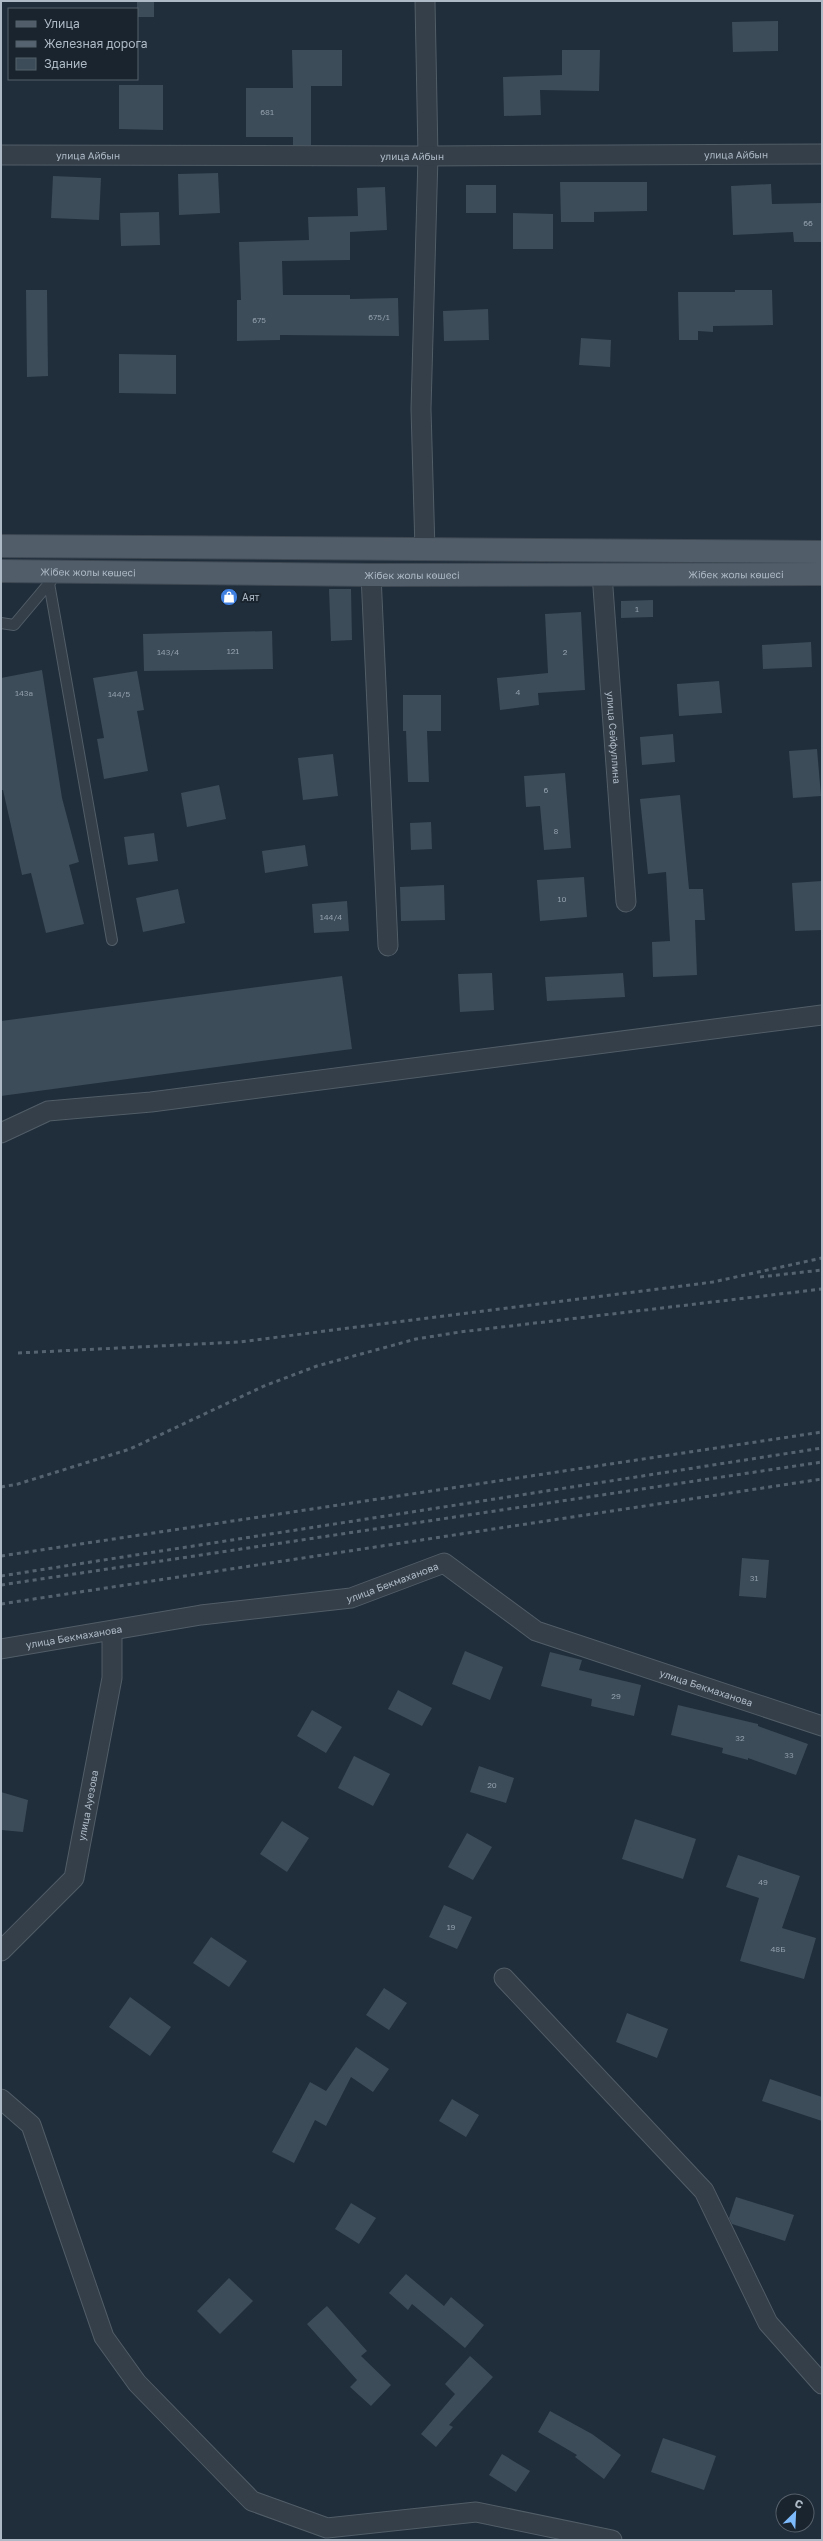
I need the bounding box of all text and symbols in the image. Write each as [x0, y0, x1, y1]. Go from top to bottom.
legend [8, 8, 138, 80]
text: Улица [44, 16, 80, 31]
text: Железная дорога [44, 36, 147, 51]
text: Здание [44, 56, 87, 71]
house number: 681 [260, 107, 274, 117]
street label: улица Айбын [704, 148, 768, 161]
street label: улица Айбын [56, 149, 120, 161]
street label: улица Айбын [380, 150, 444, 162]
house number: 66 [803, 218, 813, 228]
house number: 675/1 [368, 312, 390, 322]
house number: 675 [252, 315, 266, 325]
street label: Жібек жолы көшесі [40, 565, 136, 578]
street label: Жібек жолы көшесі [688, 568, 784, 580]
street label: Жібек жолы көшесі [364, 569, 460, 581]
shop icon: Аят [219, 587, 239, 607]
place label: Аят [242, 591, 260, 603]
house number: 1 [635, 604, 639, 614]
house number: 121 [227, 646, 239, 656]
house number: 143/4 [157, 647, 179, 657]
house number: 2 [563, 647, 568, 657]
house number: 4 [516, 687, 521, 697]
house number: 143а [15, 688, 33, 698]
house number: 144/5 [108, 689, 130, 699]
street label: улица Сейфуллина [605, 691, 623, 784]
house number: 6 [544, 785, 549, 795]
house number: 8 [554, 826, 559, 836]
house number: 10 [558, 894, 566, 904]
house number: 144/4 [320, 912, 342, 922]
street label: улица Бекмаханова [346, 1560, 440, 1604]
house number: 31 [750, 1573, 758, 1583]
street label: улица Бекмаханова [25, 1623, 123, 1651]
street label: улица Бекмаханова [658, 1667, 754, 1709]
house number: 29 [611, 1691, 621, 1701]
house number: 32 [735, 1733, 745, 1743]
house number: 33 [784, 1750, 794, 1760]
street label: улица Ауезова [75, 1769, 100, 1842]
house number: 20 [487, 1780, 497, 1790]
house number: 49 [758, 1877, 768, 1887]
house number: 19 [447, 1922, 456, 1932]
house number: 48Б [770, 1944, 786, 1954]
north arrow [775, 2493, 815, 2533]
text: С [793, 2496, 806, 2511]

